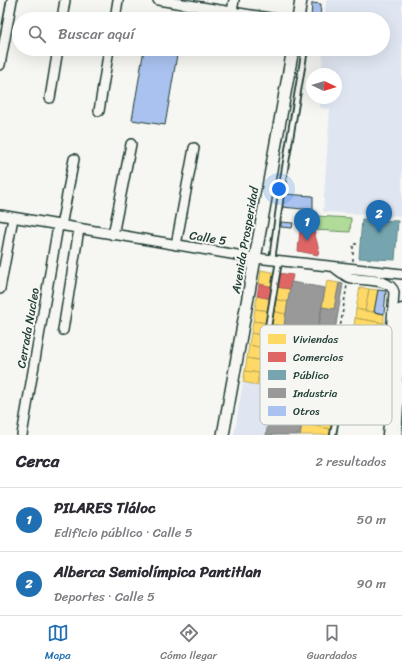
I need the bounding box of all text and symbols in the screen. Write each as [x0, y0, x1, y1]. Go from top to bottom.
search box [12, 12, 390, 56]
text: Buscar aquí [58, 21, 135, 47]
icon: search [26, 23, 48, 45]
north arrow [306, 68, 342, 104]
your location [269, 179, 289, 199]
street label: Avenida Prosperidad [225, 184, 265, 296]
pin: 2 [366, 200, 392, 233]
pin: 1 [294, 208, 320, 241]
street label: Calle 5 [188, 224, 228, 252]
street label: Cerrada Nucleo [10, 286, 46, 370]
legend [260, 325, 392, 425]
text: Viviendas [293, 330, 339, 349]
text: Comercios [293, 348, 344, 367]
text: Público [293, 366, 329, 385]
text: Industria [292, 384, 338, 403]
text: Otros [293, 402, 320, 421]
text: Cerca [16, 446, 59, 476]
text: 2 resultados [315, 450, 386, 473]
text: PILARES Tláloc [54, 495, 155, 521]
text: 1 [26, 508, 32, 531]
text: 50 m [356, 508, 386, 531]
text: Edificio público · Calle 5 [54, 521, 193, 544]
text: Alberca Semiolímpica Pantitlan [54, 559, 261, 585]
text: 2 [25, 572, 33, 595]
text: 90 m [356, 572, 386, 595]
text: Deportes · Calle 5 [54, 585, 155, 608]
tab: Mapa [45, 622, 71, 665]
tab: Cómo llegar [160, 622, 217, 665]
tab: Guardados [307, 622, 357, 665]

